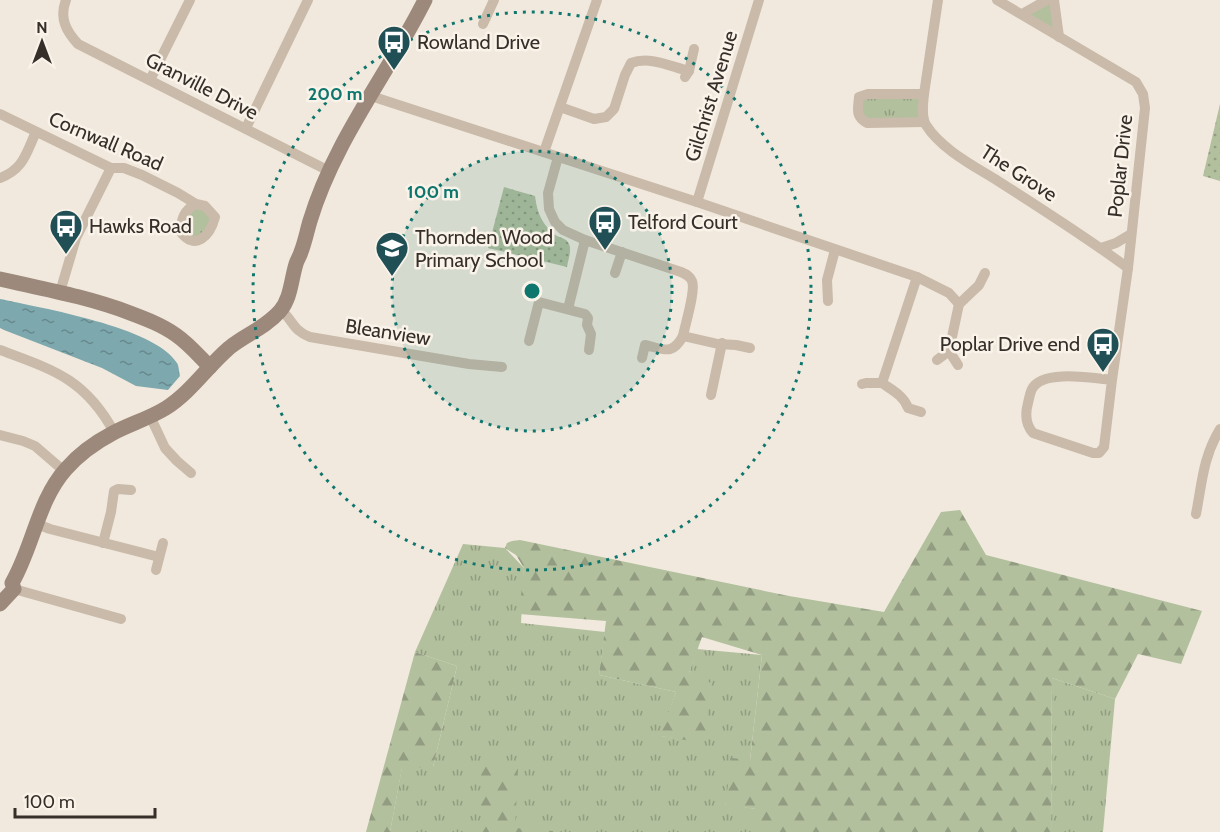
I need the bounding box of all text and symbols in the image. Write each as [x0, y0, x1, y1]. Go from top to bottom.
north arrow [12, 12, 72, 72]
text: N [36, 18, 48, 37]
bus stop icon: Rowland Drive [376, 24, 412, 71]
street label: Gilchrist Avenue [680, 28, 742, 164]
place label: Rowland Drive [417, 30, 540, 54]
street label: Granville Drive [142, 47, 262, 125]
text: 200 m [308, 83, 362, 105]
street label: Cornwall Road [45, 106, 167, 176]
street label: Poplar Drive [1103, 113, 1137, 219]
street label: The Grove [976, 139, 1062, 207]
text: 100 m [407, 181, 459, 203]
bus stop icon: Telford Court [587, 204, 623, 251]
bus stop icon: Hawks Road [48, 208, 84, 255]
place label: Telford Court [628, 210, 738, 234]
place label: Hawks Road [89, 214, 192, 238]
place label: Thornden Wood Primary School [415, 225, 553, 272]
school or university icon: Thornden Wood Primary School [374, 230, 410, 277]
centre of rings [522, 281, 542, 301]
street label: Bleanview [344, 313, 433, 351]
bus stop icon: Poplar Drive end [1085, 326, 1121, 373]
place label: Poplar Drive end [940, 332, 1080, 356]
scale bar [15, 781, 154, 819]
text: 100 m [24, 791, 75, 813]

